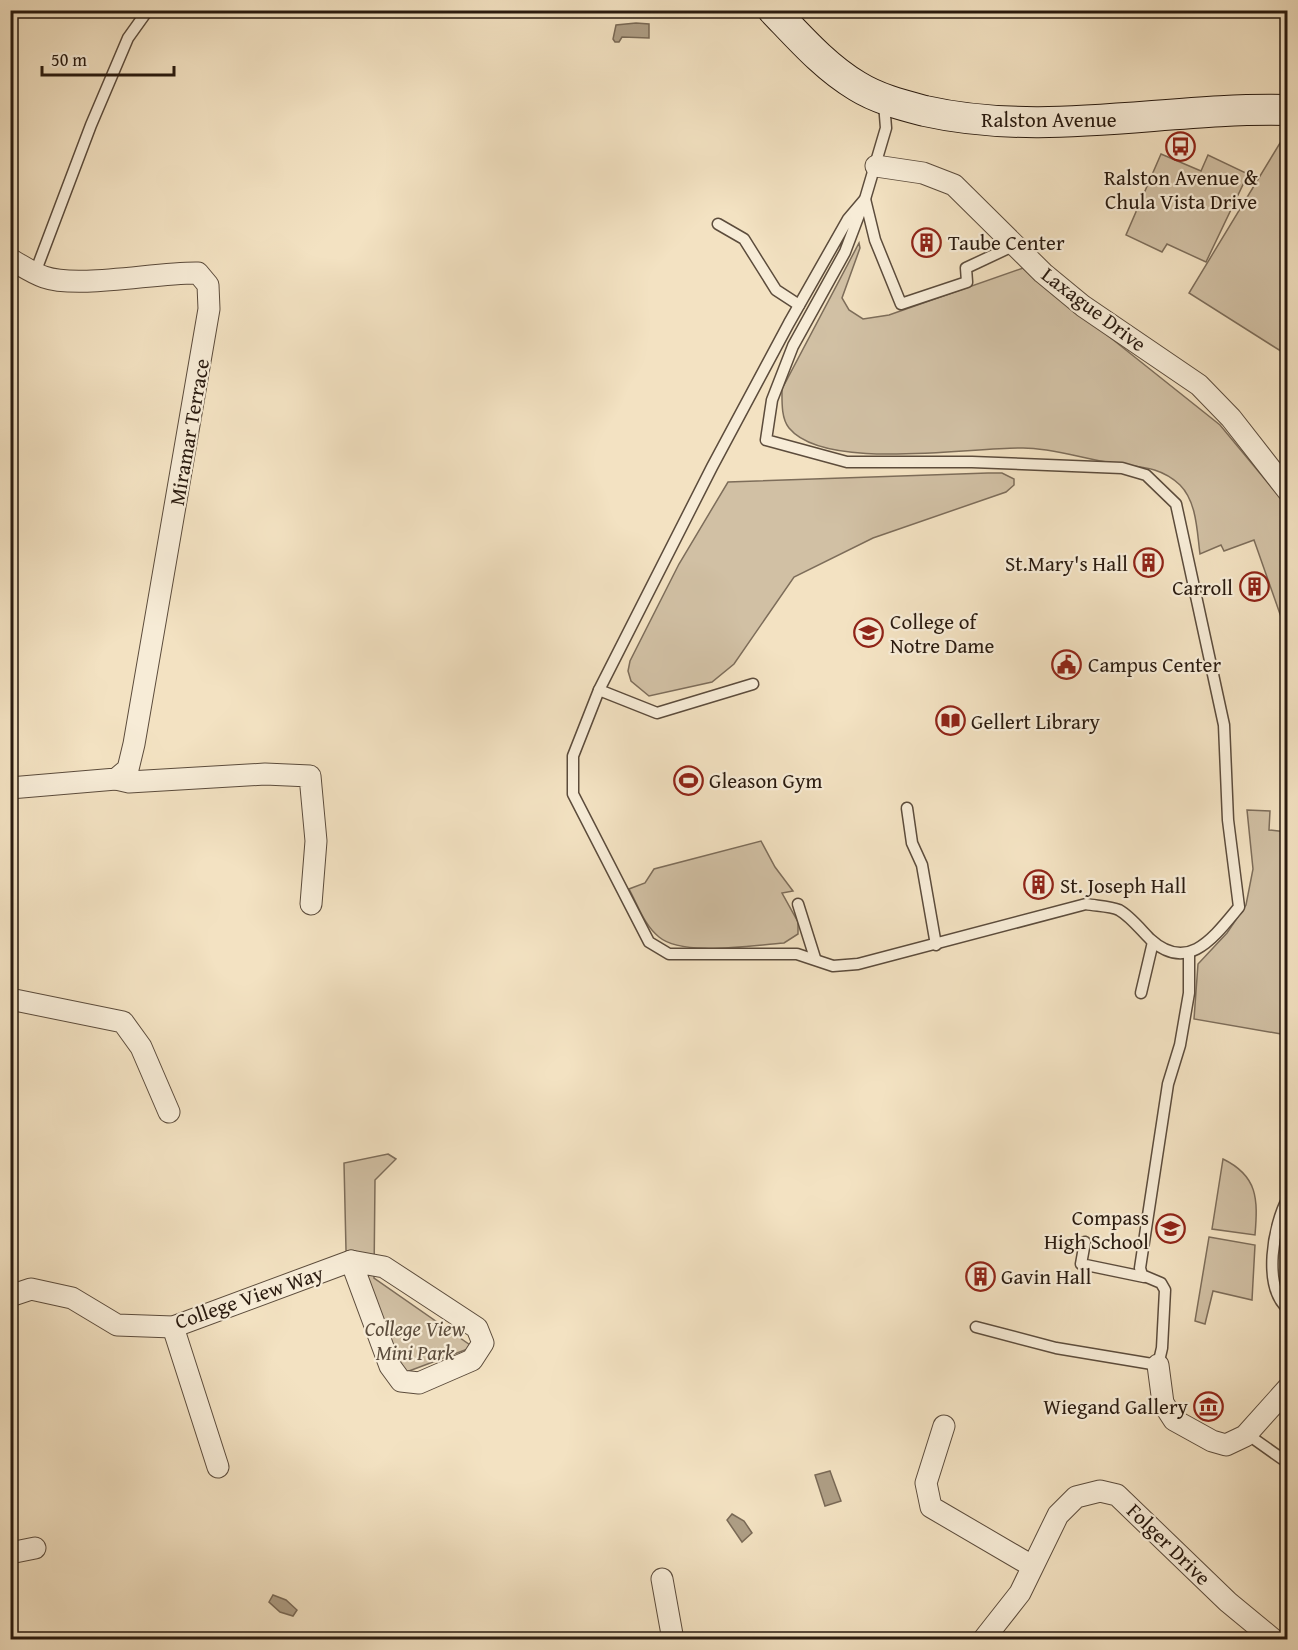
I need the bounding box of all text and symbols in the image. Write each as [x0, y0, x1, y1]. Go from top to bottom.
scale bar [42, 39, 174, 77]
text: 50 m [51, 46, 87, 73]
street label: Ralston Avenue [981, 104, 1117, 135]
bus stop icon: Ralston Avenue & Chula Vista Drive [1165, 130, 1197, 162]
place label: Ralston Avenue & Chula Vista Drive [1104, 162, 1259, 217]
building icon: Taube Center [911, 226, 943, 258]
place label: Taube Center [948, 227, 1065, 258]
street label: Laxague Drive [1035, 259, 1153, 359]
street label: Miramar Terrace [161, 356, 217, 508]
building icon: St.Mary's Hall [1133, 547, 1165, 579]
place label: St.Mary's Hall [1005, 548, 1128, 579]
building icon: Carroll [1238, 571, 1270, 603]
place label: Carroll [1172, 572, 1233, 603]
place label: College of Notre Dame [890, 606, 995, 661]
school or university icon: College of Notre Dame [853, 617, 885, 649]
public building icon: Campus Center [1051, 648, 1083, 680]
place label: Campus Center [1088, 649, 1221, 680]
library icon: Gellert Library [934, 705, 966, 737]
place label: Gellert Library [971, 706, 1101, 737]
sports icon: Gleason Gym [672, 764, 704, 796]
place label: Gleason Gym [709, 765, 823, 796]
building icon: St. Joseph Hall [1023, 869, 1055, 901]
place label: St. Joseph Hall [1060, 870, 1186, 901]
place label: Compass High School [1044, 1202, 1149, 1257]
school or university icon: Compass High School [1154, 1213, 1186, 1245]
street label: College View Way [171, 1257, 328, 1337]
building icon: Gavin Hall [964, 1260, 996, 1292]
place label: Gavin Hall [1001, 1261, 1092, 1292]
park label: College View Mini Park [365, 1313, 466, 1368]
museum icon: Wiegand Gallery [1193, 1390, 1225, 1422]
place label: Wiegand Gallery [1043, 1391, 1189, 1422]
street label: Folger Drive [1120, 1496, 1218, 1592]

